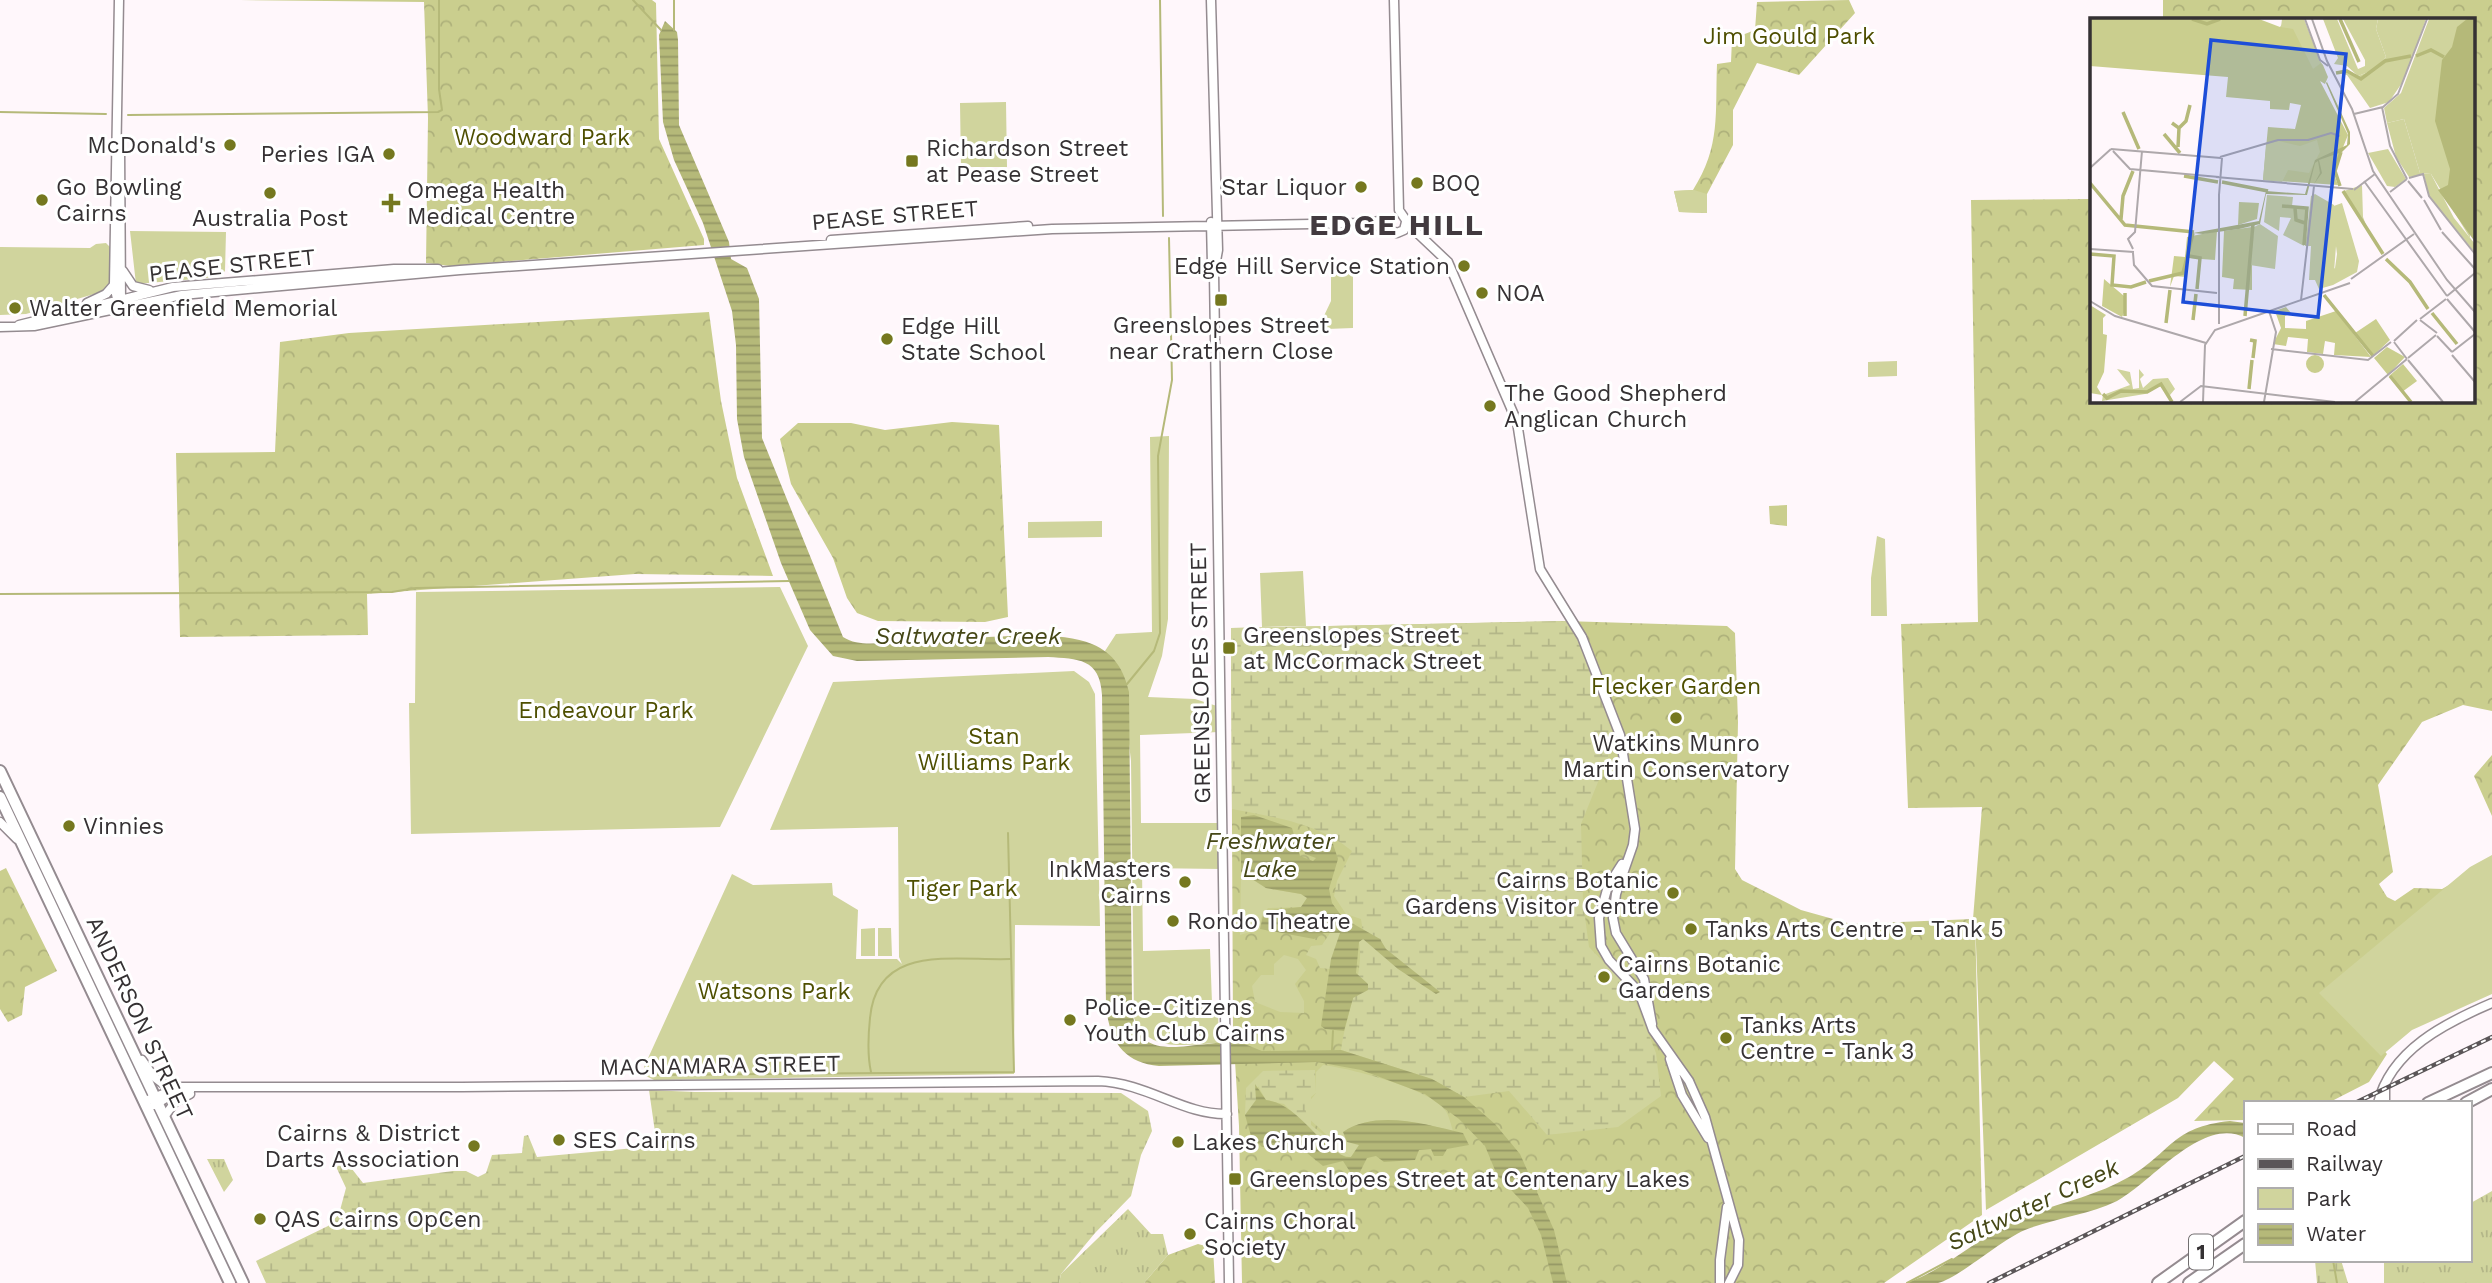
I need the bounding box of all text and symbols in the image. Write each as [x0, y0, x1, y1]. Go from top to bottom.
inset map [2090, 18, 2474, 402]
park label: Jim Gould Park [1703, 23, 1875, 50]
park label: Woodward Park [454, 124, 630, 151]
place label: McDonald's [87, 132, 216, 159]
place label: Richardson Street at Pease Street [926, 135, 1128, 188]
marker: McDonald's [222, 137, 238, 153]
place label: Peries IGA [261, 141, 375, 168]
marker: Peries IGA [381, 146, 397, 162]
marker: Richardson Street at Pease Street [904, 153, 920, 169]
place label: BOQ [1431, 170, 1480, 197]
place label: Go Bowling Cairns [56, 174, 182, 227]
place label: Star Liquor [1221, 174, 1347, 201]
marker: BOQ [1409, 175, 1425, 191]
place label: Omega Health Medical Centre [407, 177, 575, 230]
marker: Star Liquor [1353, 179, 1369, 195]
marker: Australia Post [262, 185, 278, 201]
marker: Go Bowling Cairns [34, 192, 50, 208]
marker: Omega Health Medical Centre [381, 193, 401, 213]
street label: PEASE STREET [810, 195, 980, 236]
place label: Australia Post [192, 205, 348, 232]
district label: EDGE HILL [1309, 207, 1485, 242]
street label: PEASE STREET [147, 243, 317, 288]
place label: Edge Hill Service Station [1174, 253, 1450, 280]
marker: Edge Hill Service Station [1456, 258, 1472, 274]
place label: NOA [1496, 280, 1545, 307]
marker: NOA [1474, 285, 1490, 301]
marker: Greenslopes Street near Crathern Close [1213, 292, 1229, 308]
place label: Walter Greenfield Memorial [29, 295, 337, 322]
marker: Walter Greenfield Memorial [7, 300, 23, 316]
place label: Greenslopes Street near Crathern Close [1108, 312, 1334, 365]
place label: Edge Hill State School [901, 313, 1045, 366]
marker: Edge Hill State School [879, 331, 895, 347]
place label: The Good Shepherd Anglican Church [1504, 380, 1727, 433]
marker: The Good Shepherd Anglican Church [1482, 398, 1498, 414]
street label: GREENSLOPES STREET [1185, 542, 1216, 804]
water label: Saltwater Creek [875, 622, 1062, 650]
place label: Greenslopes Street at McCormack Street [1243, 622, 1482, 675]
marker: Greenslopes Street at McCormack Street [1221, 640, 1237, 656]
park label: Flecker Garden [1591, 673, 1761, 700]
park label: Endeavour Park [518, 697, 694, 724]
marker: Watkins Munro Martin Conservatory [1668, 710, 1684, 726]
park label: Stan Williams Park [918, 723, 1070, 776]
place label: Watkins Munro Martin Conservatory [1563, 730, 1789, 783]
place label: Vinnies [83, 813, 164, 840]
marker: Vinnies [61, 818, 77, 834]
water label: Freshwater Lake [1206, 827, 1336, 883]
place label: InkMasters Cairns [1048, 856, 1171, 909]
place label: Cairns Botanic Gardens Visitor Centre [1405, 867, 1659, 920]
marker: InkMasters Cairns [1177, 874, 1193, 890]
park label: Tiger Park [906, 875, 1018, 902]
marker: Cairns Botanic Gardens Visitor Centre [1665, 885, 1681, 901]
place label: Rondo Theatre [1187, 908, 1351, 935]
street label: ANDERSON STREET [80, 912, 199, 1125]
marker: Rondo Theatre [1165, 913, 1181, 929]
place label: Tanks Arts Centre - Tank 5 [1705, 916, 2004, 943]
marker: Tanks Arts Centre - Tank 5 [1683, 921, 1699, 937]
place label: Cairns Botanic Gardens [1618, 951, 1781, 1004]
marker: Cairns Botanic Gardens [1596, 969, 1612, 985]
park label: Watsons Park [698, 978, 850, 1005]
place label: Police-Citizens Youth Club Cairns [1084, 994, 1285, 1047]
marker: Police-Citizens Youth Club Cairns [1062, 1012, 1078, 1028]
place label: Tanks Arts Centre - Tank 3 [1740, 1012, 1914, 1065]
marker: Tanks Arts Centre - Tank 3 [1718, 1030, 1734, 1046]
street label: MACNAMARA STREET [599, 1050, 841, 1081]
legend [2244, 1101, 2471, 1262]
text: Road [2306, 1116, 2357, 1141]
place label: Cairns & District Darts Association [265, 1120, 460, 1173]
place label: SES Cairns [573, 1127, 696, 1154]
place label: Lakes Church [1192, 1129, 1345, 1156]
marker: SES Cairns [551, 1132, 567, 1148]
marker: Lakes Church [1170, 1134, 1186, 1150]
marker: Cairns & District Darts Association [466, 1138, 482, 1154]
text: Railway [2306, 1151, 2383, 1176]
water label: Saltwater Creek [1943, 1153, 2124, 1257]
place label: Greenslopes Street at Centenary Lakes [1249, 1166, 1690, 1193]
marker: Greenslopes Street at Centenary Lakes [1227, 1171, 1243, 1187]
text: Park [2306, 1186, 2351, 1211]
place label: QAS Cairns OpCen [274, 1206, 482, 1233]
place label: Cairns Choral Society [1204, 1208, 1355, 1261]
marker: QAS Cairns OpCen [252, 1211, 268, 1227]
text: Water [2306, 1221, 2367, 1246]
marker: Cairns Choral Society [1182, 1226, 1198, 1242]
road number: 1 [2189, 1234, 2213, 1270]

